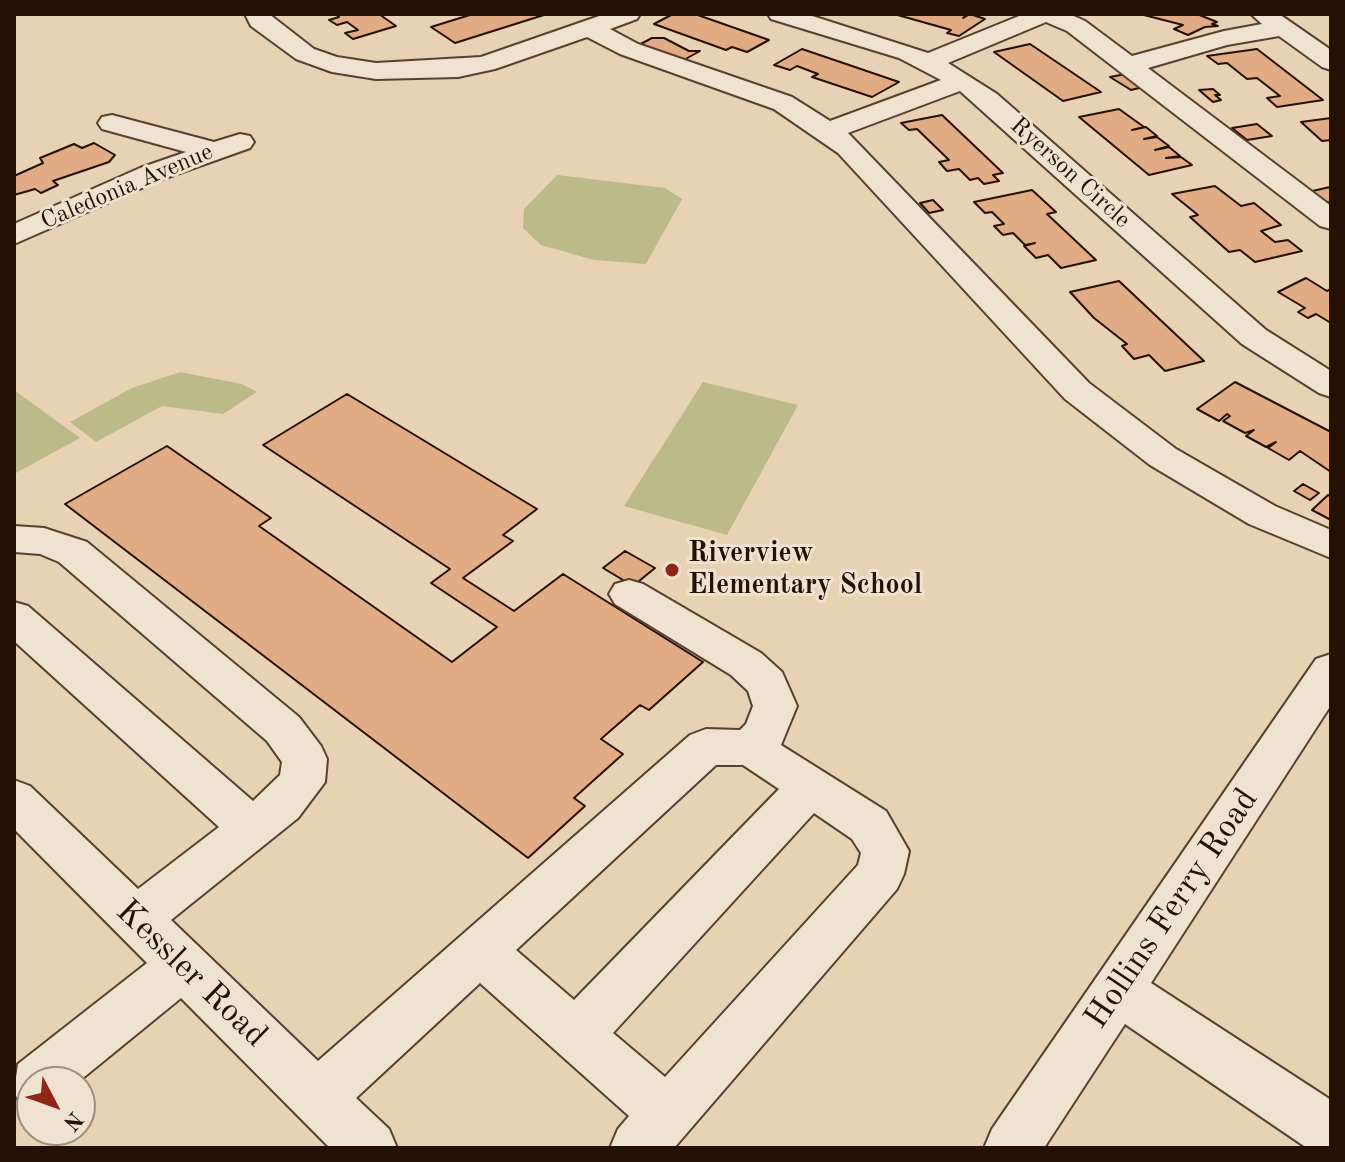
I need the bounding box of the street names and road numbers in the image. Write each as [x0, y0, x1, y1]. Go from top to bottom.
street label: Ryerson Circle [1004, 111, 1136, 235]
street label: Caledonia Avenue [37, 138, 217, 236]
street label: Hollins Ferry Road [1076, 781, 1268, 1037]
street label: Kessler Road [107, 892, 275, 1056]

